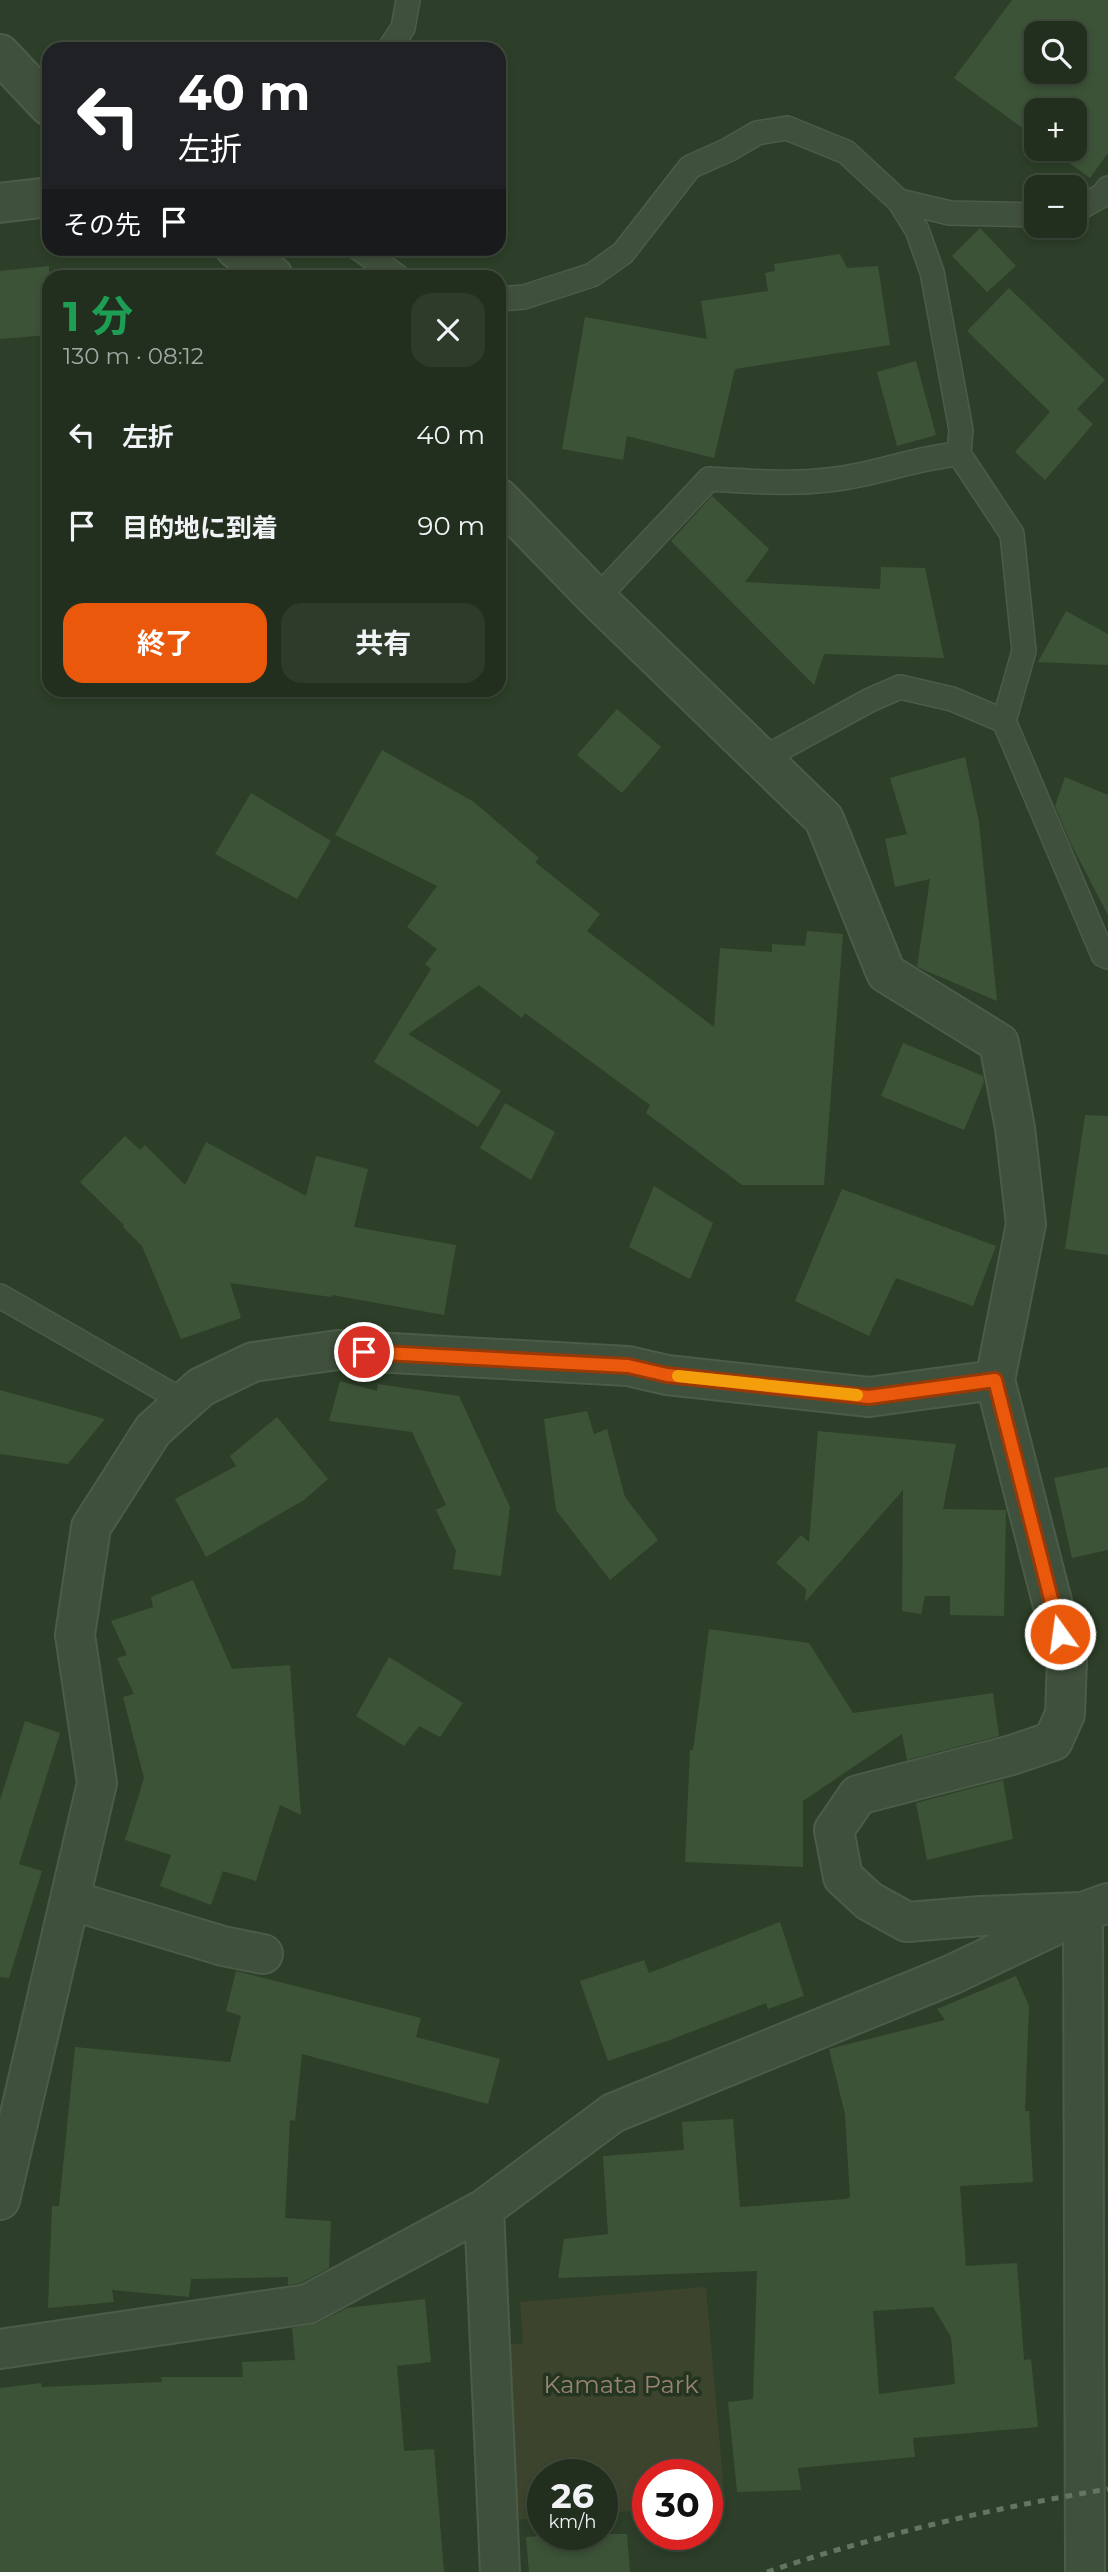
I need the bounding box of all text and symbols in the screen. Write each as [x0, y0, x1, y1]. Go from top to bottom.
map controls [1024, 21, 1087, 238]
button: search [1024, 21, 1087, 84]
text: 40 m [178, 63, 310, 122]
icon: left [63, 70, 154, 161]
button: + [1024, 98, 1087, 161]
text: 左折 [178, 129, 242, 168]
button: − [1024, 175, 1087, 238]
icon: arrive [155, 203, 193, 241]
text: その先 [63, 209, 141, 241]
text: 1 分 [63, 290, 133, 342]
button: close [411, 293, 485, 367]
text: 130 m · 08:12 [63, 342, 204, 370]
icon: left [63, 416, 101, 454]
text: 40 m [416, 419, 485, 451]
text: 左折 [122, 421, 174, 453]
icon: arrive [63, 507, 101, 545]
text: 90 m [418, 510, 485, 542]
text: 目的地に到着 [122, 512, 278, 544]
button: 終了 [63, 603, 267, 683]
button: 共有 [281, 603, 485, 683]
pin [334, 1322, 394, 1382]
icon: arrive [345, 1333, 383, 1371]
position arrow [1023, 1597, 1097, 1671]
park label: Kamata Park [543, 2370, 699, 2399]
speed limit sign: 30 [632, 2459, 723, 2550]
text: 26 [551, 2474, 594, 2517]
text: km/h [548, 2511, 597, 2533]

